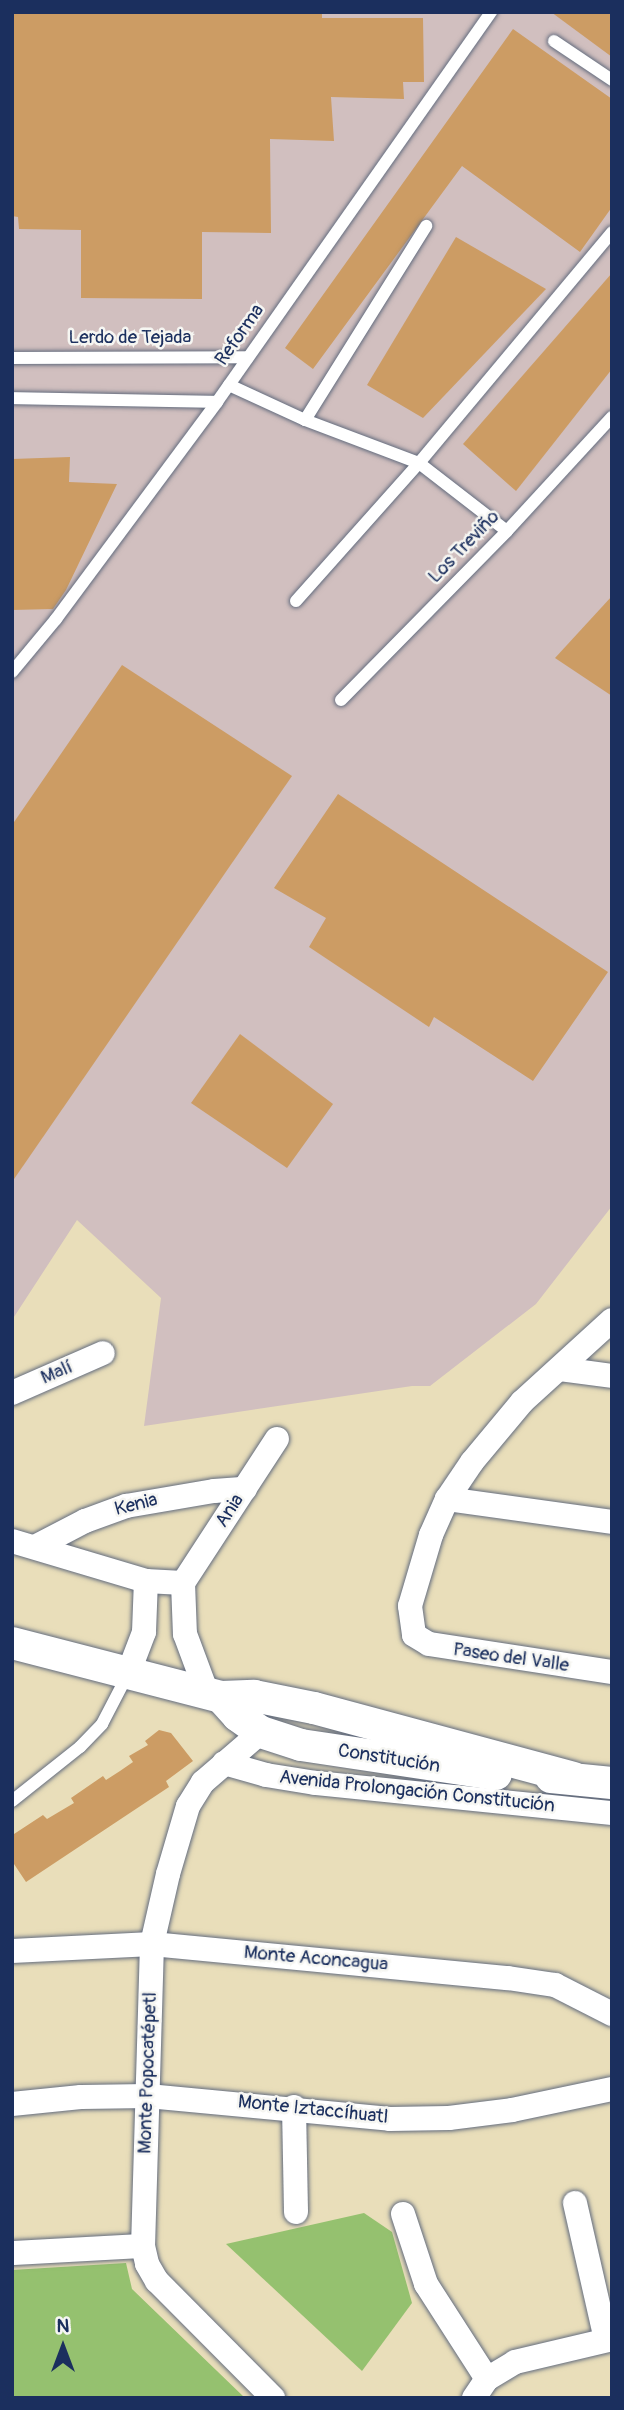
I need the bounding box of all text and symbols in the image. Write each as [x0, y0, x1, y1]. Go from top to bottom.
street label: Reforma [211, 300, 269, 370]
street label: Lerdo de Tejada [69, 327, 191, 349]
street label: Los Treviño [424, 506, 504, 588]
street label: Malí [38, 1356, 76, 1390]
street label: Kenia [112, 1489, 160, 1521]
street label: Ania [211, 1490, 249, 1532]
street label: Paseo del Valle [452, 1639, 570, 1677]
street label: Constitución [336, 1740, 442, 1778]
street label: Avenida Prolongación Constitución [278, 1766, 556, 1818]
street label: Monte Aconcagua [243, 1941, 389, 1977]
street label: Monte Popocatépetl [134, 1992, 162, 2154]
street label: Monte Iztaccíhuatl [237, 2091, 389, 2129]
north arrow [28, 2312, 98, 2382]
text: N [57, 2314, 69, 2338]

